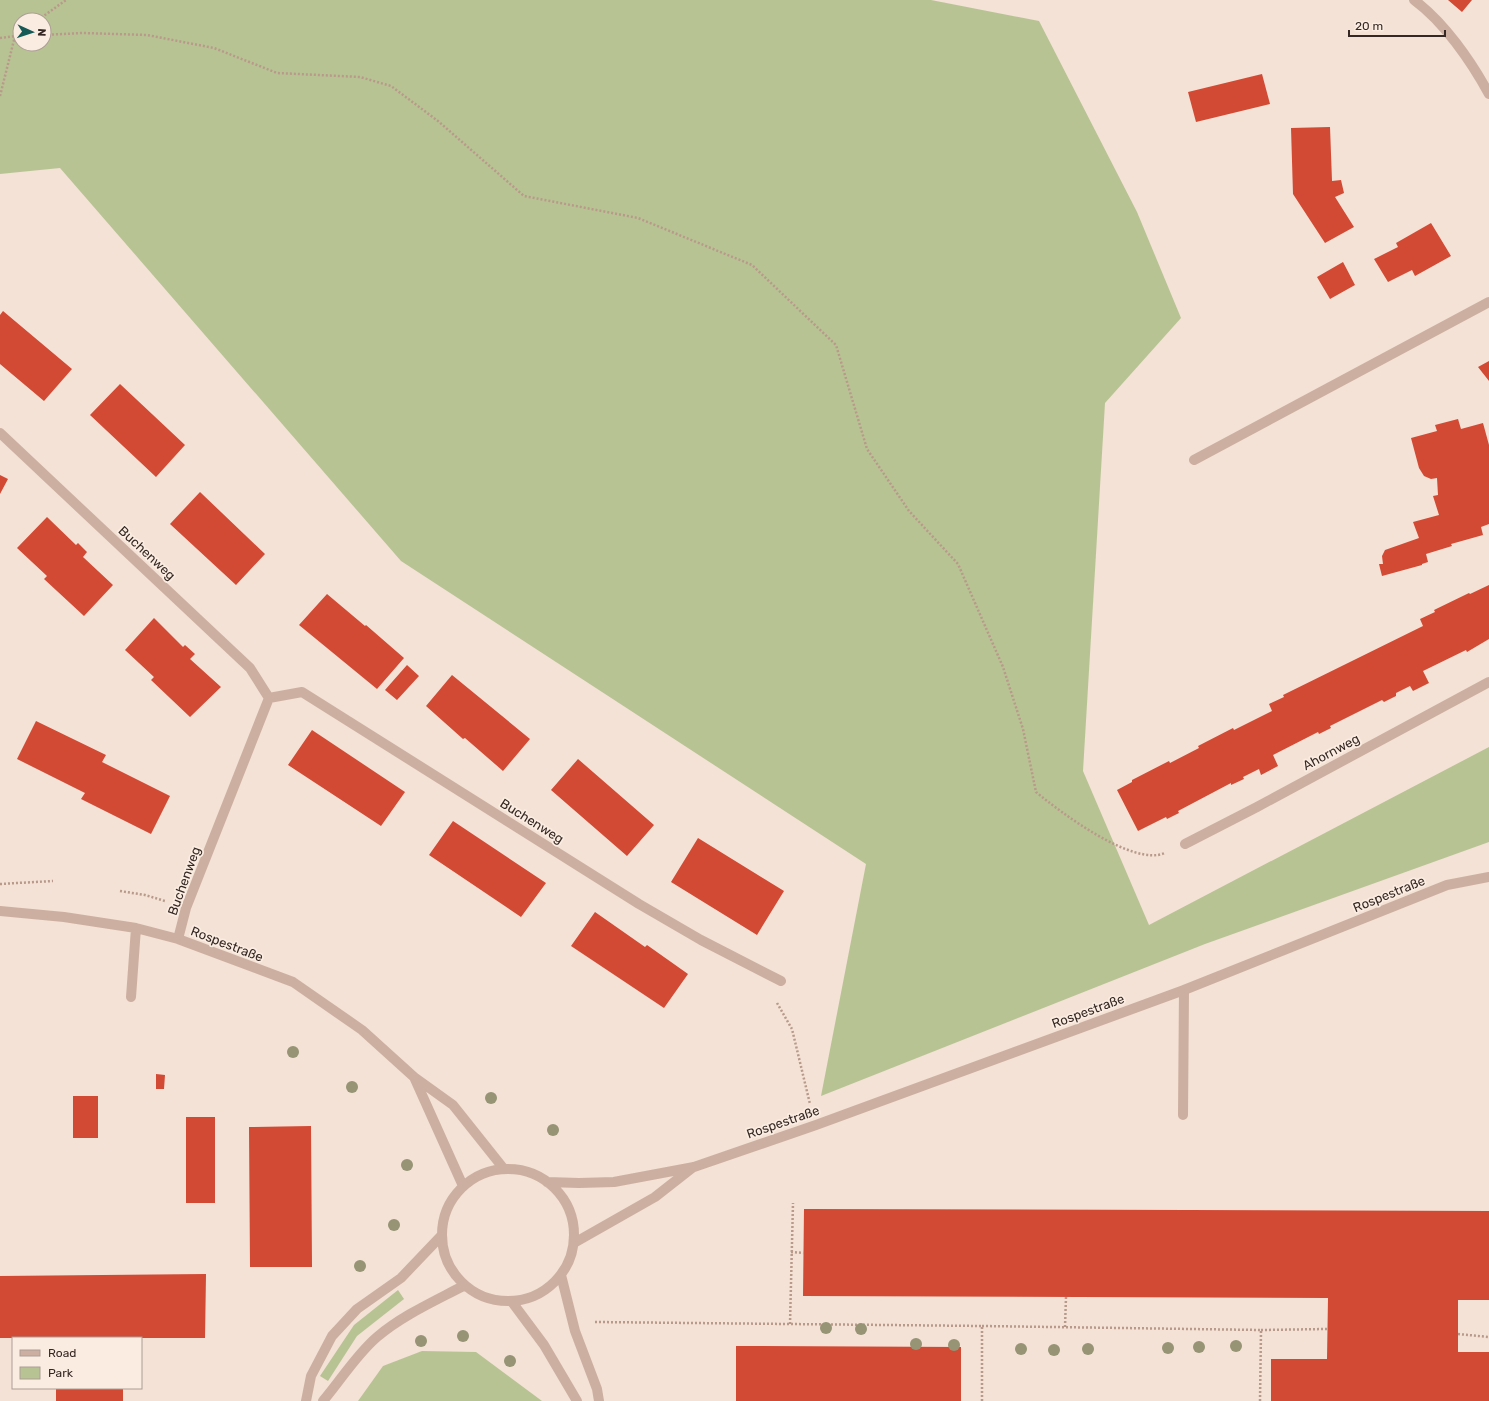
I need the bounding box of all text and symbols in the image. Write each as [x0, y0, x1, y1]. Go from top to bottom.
north arrow [12, 12, 52, 52]
scale bar [1349, 12, 1445, 38]
text: 20 m [1355, 19, 1383, 33]
text: N [35, 28, 48, 37]
street label: Buchenweg [115, 523, 178, 584]
street label: Ahornweg [1300, 731, 1362, 774]
street label: Buchenweg [497, 796, 566, 847]
street label: Buchenweg [165, 845, 204, 918]
street label: Rospestraße [1351, 873, 1427, 915]
street label: Rospestraße [189, 923, 265, 965]
street label: Rospestraße [1050, 991, 1126, 1031]
street label: Rospestraße [745, 1103, 821, 1141]
legend [12, 1337, 142, 1389]
text: Road [48, 1346, 76, 1360]
text: Park [48, 1366, 74, 1380]

